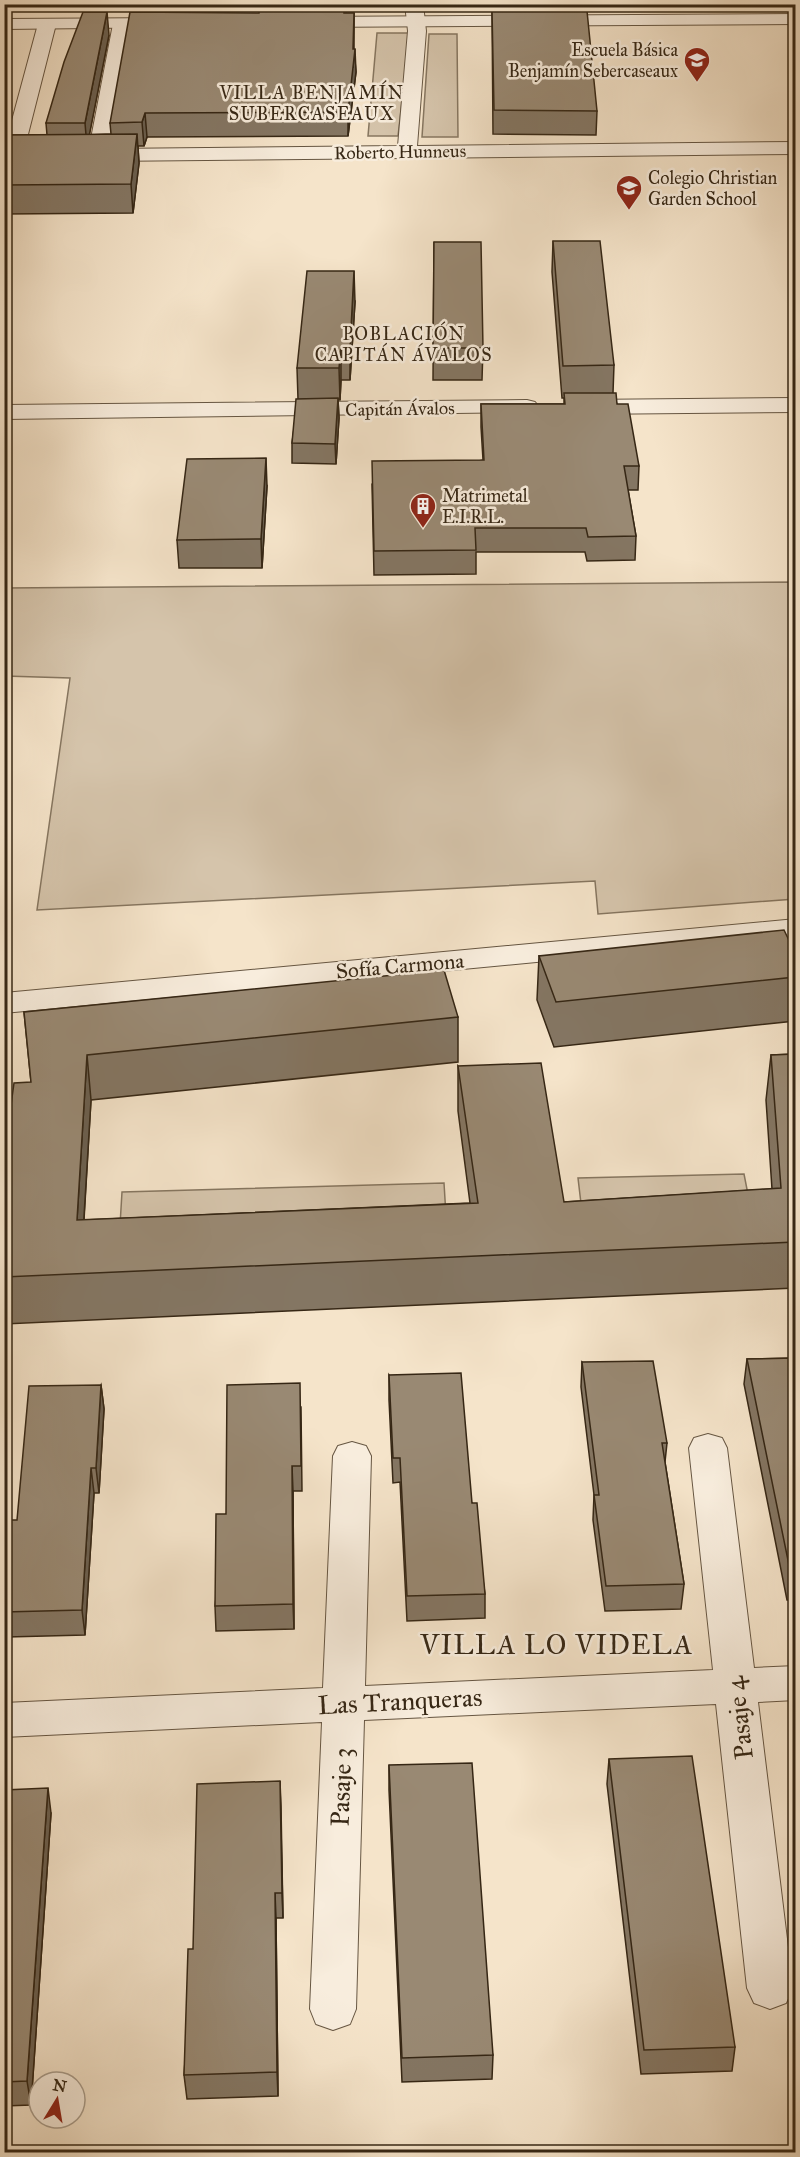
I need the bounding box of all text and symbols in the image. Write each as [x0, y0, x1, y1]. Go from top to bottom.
place label: Escuela Básica Benjamín Sebercaseaux [508, 39, 678, 82]
school or university icon: Escuela Básica Benjamín Sebercaseaux [682, 45, 712, 83]
district label: VILLA BENJAMÍN SUBERCASEAUX [218, 80, 405, 125]
street label: Roberto Hunneus [334, 140, 466, 164]
place label: Colegio Christian Garden School [648, 167, 777, 210]
school or university icon: Colegio Christian Garden School [614, 173, 644, 211]
district label: POBLACIÓN CAPITÁN ÁVALOS [315, 321, 493, 366]
street label: Capitán Ávalos [345, 395, 455, 421]
place label: Matrimetal E.I.R.L. [442, 485, 528, 528]
building icon: Matrimetal E.I.R.L. [408, 491, 438, 529]
street label: Sofía Carmona [335, 947, 465, 985]
district label: VILLA LO VIDELA [419, 1628, 694, 1661]
street label: Pasaje 4 [718, 1674, 760, 1761]
street label: Las Tranqueras [317, 1681, 483, 1721]
street label: Pasaje 3 [324, 1747, 358, 1827]
north arrow [27, 2070, 87, 2130]
text: N [51, 2075, 69, 2096]

